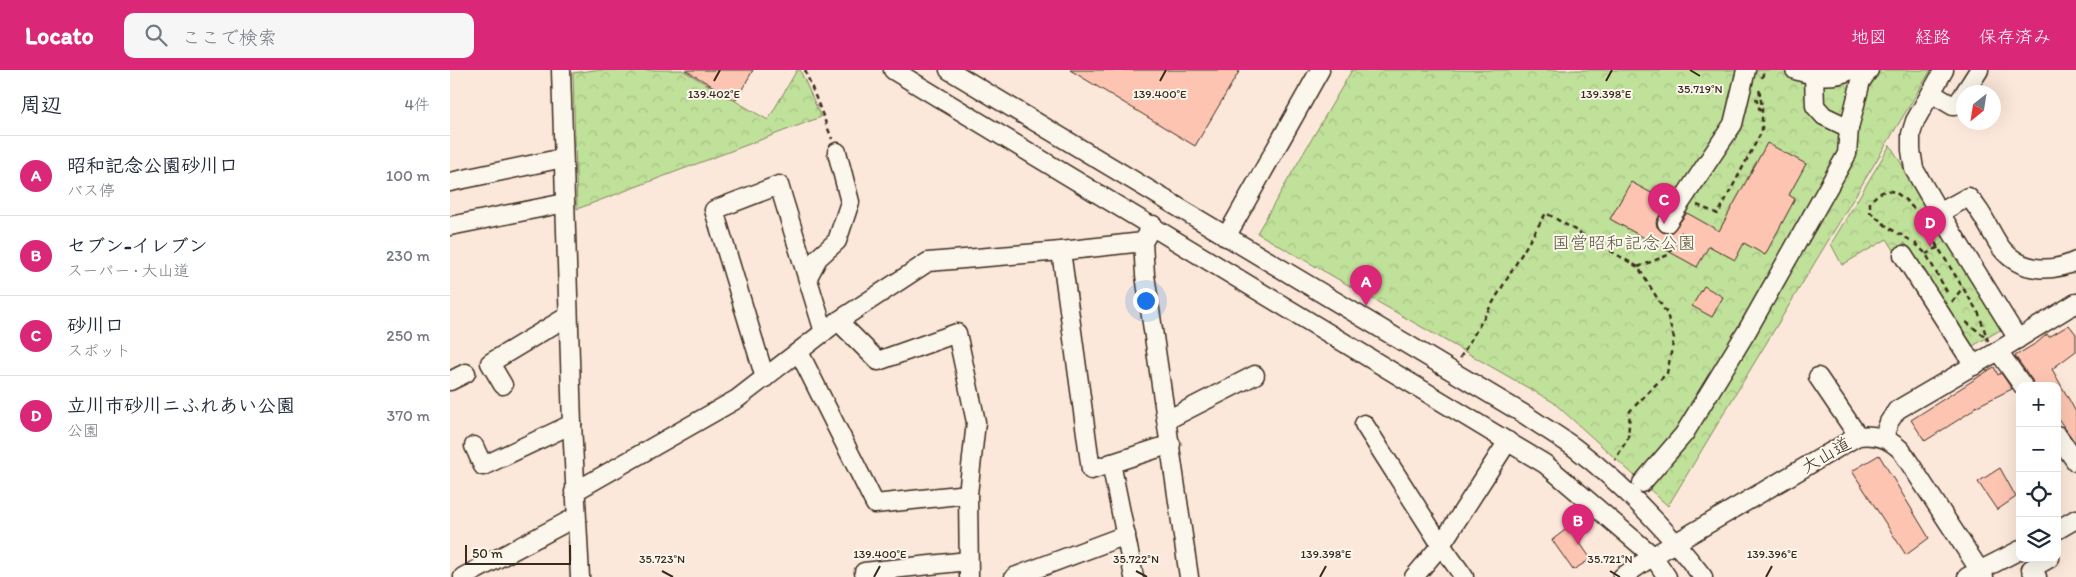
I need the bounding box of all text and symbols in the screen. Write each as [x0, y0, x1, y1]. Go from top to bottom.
search box [124, 13, 474, 58]
text: Locato [25, 21, 94, 50]
icon: search [142, 21, 170, 49]
text: ここで検索 [182, 26, 277, 49]
text: 地図 [1851, 26, 1887, 48]
text: 経路 [1915, 26, 1951, 48]
text: 保存済み [1979, 26, 2051, 48]
text: 35.719°N [1677, 82, 1723, 96]
north arrow [1956, 85, 2001, 130]
text: 139.402°E [688, 87, 741, 101]
text: 139.400°E [1133, 87, 1187, 101]
text: 139.398°E [1581, 87, 1632, 101]
text: 周辺 [20, 92, 62, 117]
text: 4件 [404, 95, 430, 114]
text: 昭和記念公園砂川口 [67, 154, 238, 177]
text: A [31, 166, 41, 185]
text: 100 m [386, 166, 430, 185]
text: バス停 [67, 181, 115, 200]
pin: C [1648, 183, 1680, 224]
pin: D [1914, 206, 1946, 247]
park label: 国営昭和記念公園 [1552, 232, 1696, 254]
text: セブン-イレブン [67, 234, 208, 257]
text: B [31, 246, 41, 265]
text: 230 m [386, 246, 430, 265]
text: スーパー · 大山道 [67, 261, 189, 280]
pin: A [1350, 265, 1382, 306]
your location [1133, 288, 1159, 314]
text: 砂川口 [67, 314, 124, 337]
text: C [31, 326, 41, 345]
text: 250 m [386, 326, 430, 345]
text: スポット [67, 341, 131, 360]
map controls [2016, 382, 2061, 562]
button: + [2016, 382, 2061, 427]
text: 立川市砂川ニふれあい公園 [67, 394, 295, 417]
text: D [31, 406, 41, 425]
text: 370 m [386, 406, 430, 425]
text: 公園 [67, 421, 99, 440]
button: − [2016, 427, 2061, 472]
street label: 大山道 [1797, 432, 1855, 478]
button: locate [2016, 472, 2061, 517]
pin: B [1562, 504, 1594, 545]
button: layers [2016, 517, 2061, 562]
scale bar [465, 542, 571, 565]
text: 50 m [472, 545, 503, 562]
text: 139.400°E [853, 547, 907, 561]
text: 139.398°E [1301, 547, 1352, 561]
text: 139.396°E [1747, 547, 1798, 561]
text: 35.723°N [639, 552, 685, 566]
text: 35.722°N [1113, 552, 1159, 566]
text: 35.721°N [1587, 552, 1633, 566]

